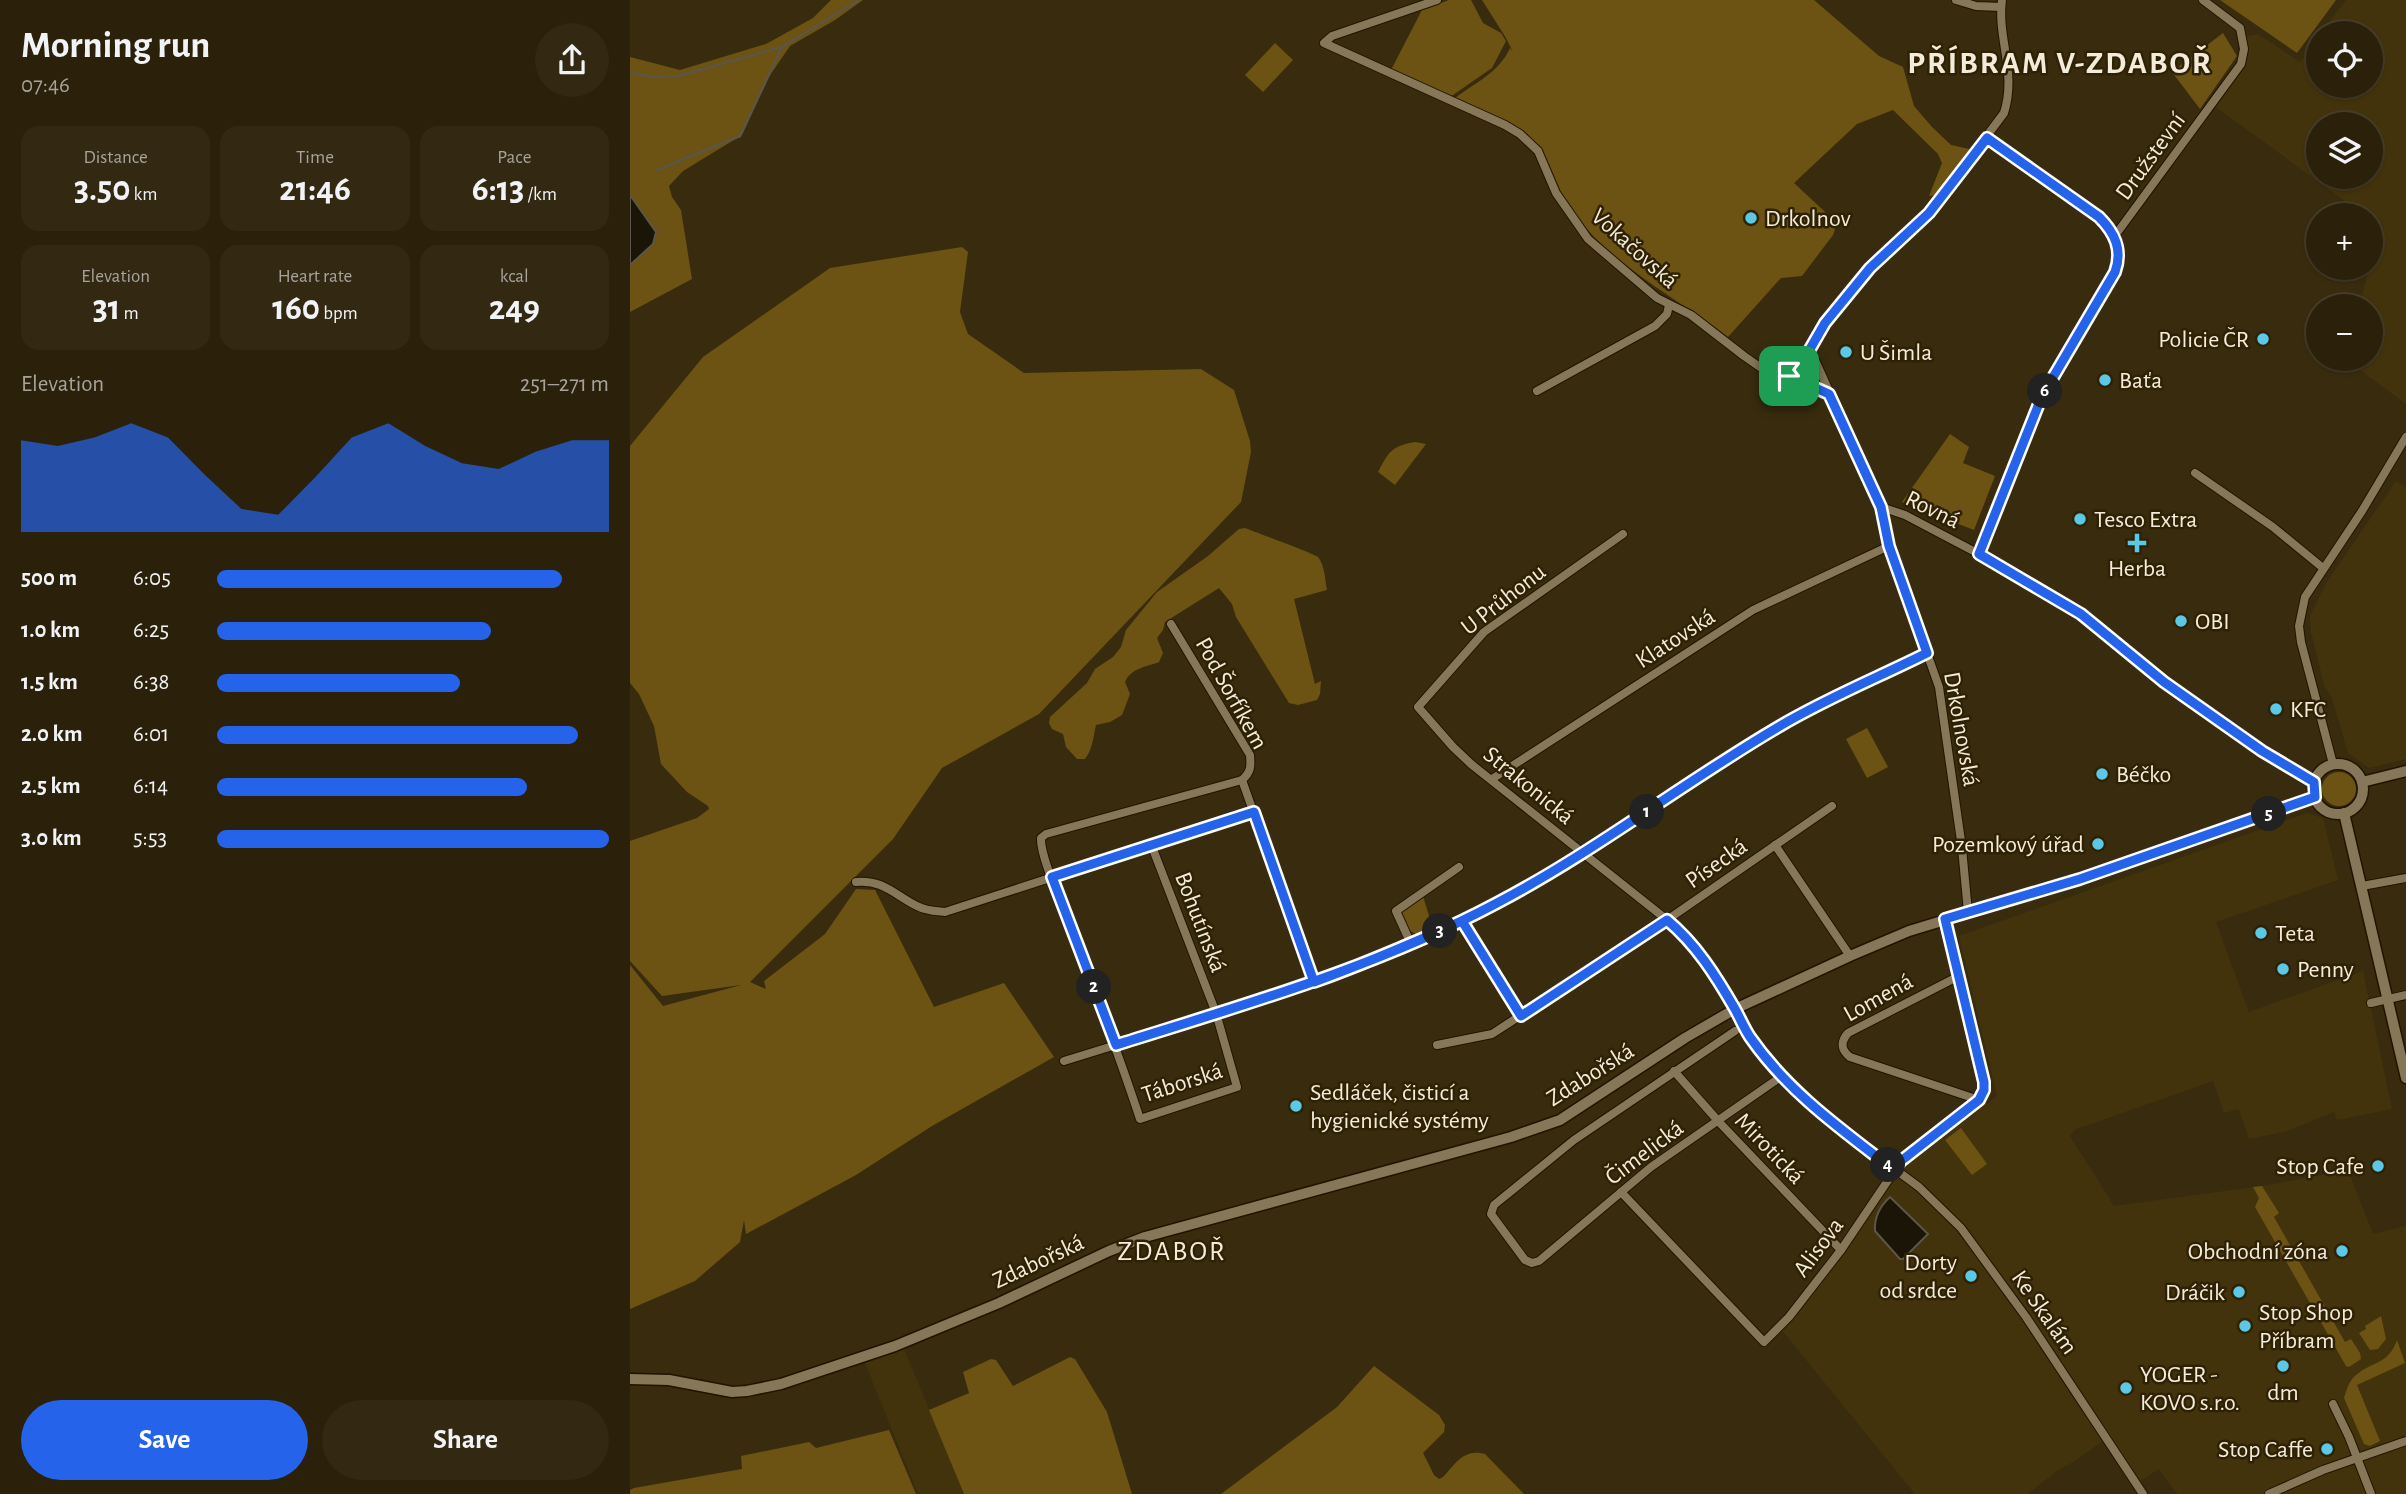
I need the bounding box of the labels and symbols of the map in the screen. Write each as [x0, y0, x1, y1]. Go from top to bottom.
district label: PŘÍBRAM V-ZDABOŘ [1907, 45, 2213, 79]
street label: Družstevní [2111, 109, 2190, 204]
street label: Vokačovská [1587, 204, 1682, 293]
place label: Drkolnov [1765, 207, 1851, 231]
marker: Drkolnov [1743, 210, 1759, 226]
place label: Policie ČR [2158, 327, 2249, 352]
marker: Policie ČR [2255, 331, 2271, 347]
place label: U Šimla [1860, 340, 1932, 365]
marker: U Šimla [1838, 344, 1854, 360]
pin [1759, 346, 1819, 406]
place label: Baťa [2119, 369, 2162, 393]
marker: Baťa [2097, 372, 2113, 388]
pin: 6 [2028, 374, 2062, 408]
street label: Rovná [1901, 487, 1964, 533]
place label: Tesco Extra [2094, 508, 2197, 532]
marker: Tesco Extra [2072, 511, 2088, 527]
marker: Herba [2129, 535, 2145, 551]
place label: Herba [2108, 557, 2166, 581]
street label: U Průhonu [1457, 560, 1550, 640]
street label: Klatovská [1631, 604, 1720, 673]
place label: OBI [2195, 610, 2230, 634]
marker: OBI [2173, 613, 2189, 629]
street label: Pod Šorfíkem [1191, 633, 1272, 753]
street label: Drkolnovská [1939, 670, 1983, 788]
place label: KFC [2290, 698, 2326, 722]
marker: KFC [2268, 701, 2284, 717]
street label: Strakonická [1479, 742, 1578, 829]
place label: Béčko [2116, 763, 2171, 787]
marker: Béčko [2094, 766, 2110, 782]
pin: 1 [1630, 794, 1664, 830]
pin: 5 [2252, 796, 2286, 832]
place label: Pozemkový úřad [1932, 833, 2084, 857]
street label: Písecká [1681, 834, 1752, 893]
marker: Pozemkový úřad [2090, 836, 2106, 852]
street label: Bohutínská [1170, 869, 1230, 976]
pin: 3 [1422, 914, 1458, 948]
place label: Teta [2275, 922, 2315, 946]
marker: Teta [2253, 925, 2269, 941]
place label: Penny [2297, 958, 2354, 982]
marker: Penny [2275, 961, 2291, 977]
street label: Lomená [1840, 969, 1917, 1027]
pin: 2 [1077, 970, 1112, 1004]
street label: Zdabořská [1543, 1039, 1638, 1111]
street label: Táborská [1139, 1059, 1226, 1107]
place label: Sedláček, čisticí a hygienické systémy [1310, 1081, 1489, 1133]
marker: Sedláček, čisticí a hygienické systémy [1288, 1098, 1304, 1114]
street label: Mirotická [1730, 1109, 1809, 1189]
street label: Čimelická [1600, 1115, 1688, 1190]
pin: 4 [1870, 1148, 1906, 1182]
place label: Stop Cafe [2276, 1155, 2364, 1179]
marker: Stop Cafe [2370, 1158, 2386, 1174]
street label: Alisova [1789, 1214, 1848, 1281]
street label: Zdabořská [989, 1230, 1088, 1293]
district label: ZDABOŘ [1117, 1236, 1227, 1266]
place label: Obchodní zóna [2188, 1240, 2328, 1264]
marker: Obchodní zóna [2334, 1243, 2350, 1259]
place label: Dorty od srdce [1879, 1251, 1957, 1303]
street label: Ke Skalám [2007, 1266, 2082, 1359]
marker: Dorty od srdce [1963, 1268, 1979, 1284]
place label: Dráčik [2165, 1281, 2225, 1305]
marker: Dráčik [2231, 1284, 2247, 1300]
place label: Stop Shop Příbram [2259, 1301, 2353, 1353]
marker: Stop Shop Příbram [2237, 1318, 2253, 1334]
marker: dm [2275, 1358, 2291, 1374]
place label: YOGER - KOVO s.r.o. [2140, 1363, 2240, 1415]
marker: YOGER - KOVO s.r.o. [2118, 1380, 2134, 1396]
place label: dm [2267, 1381, 2299, 1405]
place label: Stop Caffe [2218, 1438, 2313, 1462]
marker: Stop Caffe [2319, 1441, 2335, 1457]

